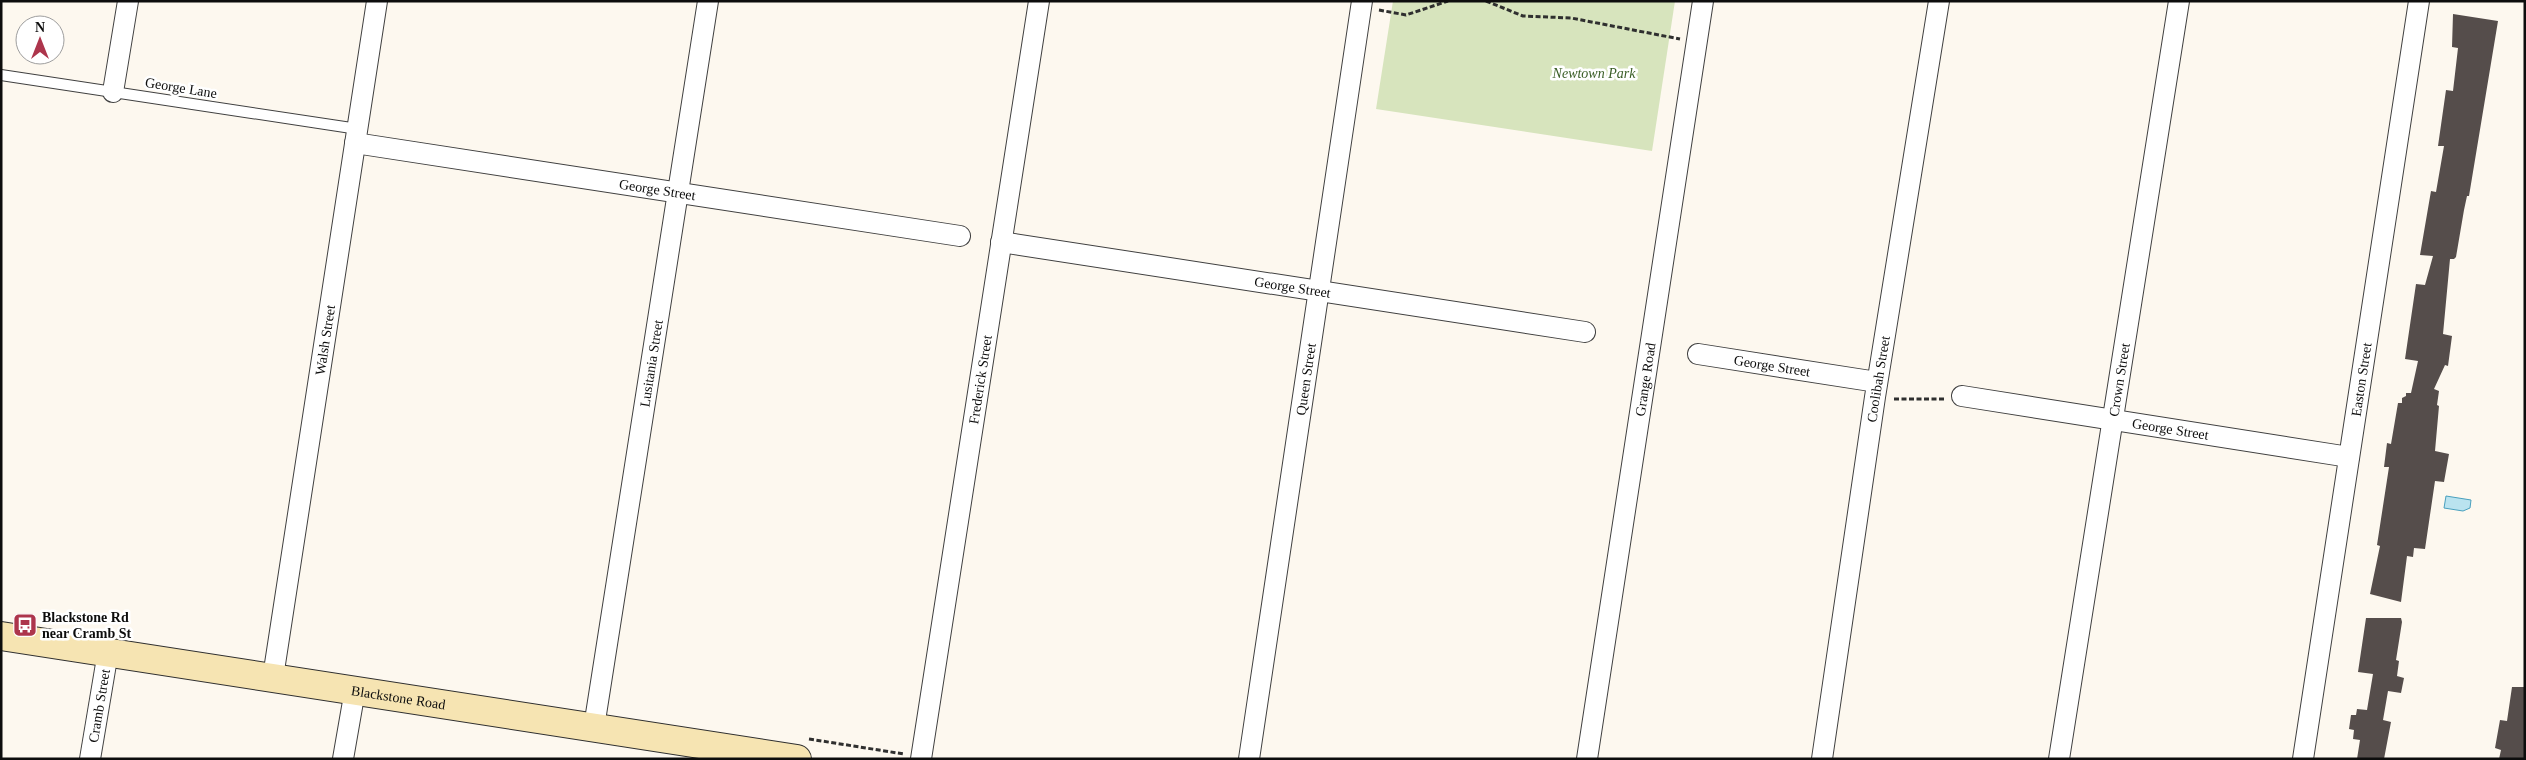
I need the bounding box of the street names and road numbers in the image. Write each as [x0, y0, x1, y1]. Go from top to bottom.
street label: George Lane [144, 75, 218, 101]
street label: George Street [618, 176, 697, 203]
street label: George Street [1253, 274, 1332, 300]
street label: Walsh Street [312, 304, 338, 376]
street label: Lusitania Street [637, 319, 665, 408]
street label: Frederick Street [966, 334, 994, 425]
street label: Coolibah Street [1864, 335, 1892, 423]
street label: Easton Street [2348, 341, 2374, 417]
street label: Queen Street [1293, 342, 1318, 416]
street label: Grange Road [1632, 342, 1658, 417]
street label: Crown Street [2106, 342, 2132, 418]
street label: George Street [1733, 352, 1811, 379]
street label: George Street [2131, 415, 2210, 442]
street label: Cramb Street [85, 668, 113, 744]
street label: Blackstone Road [350, 683, 447, 712]

